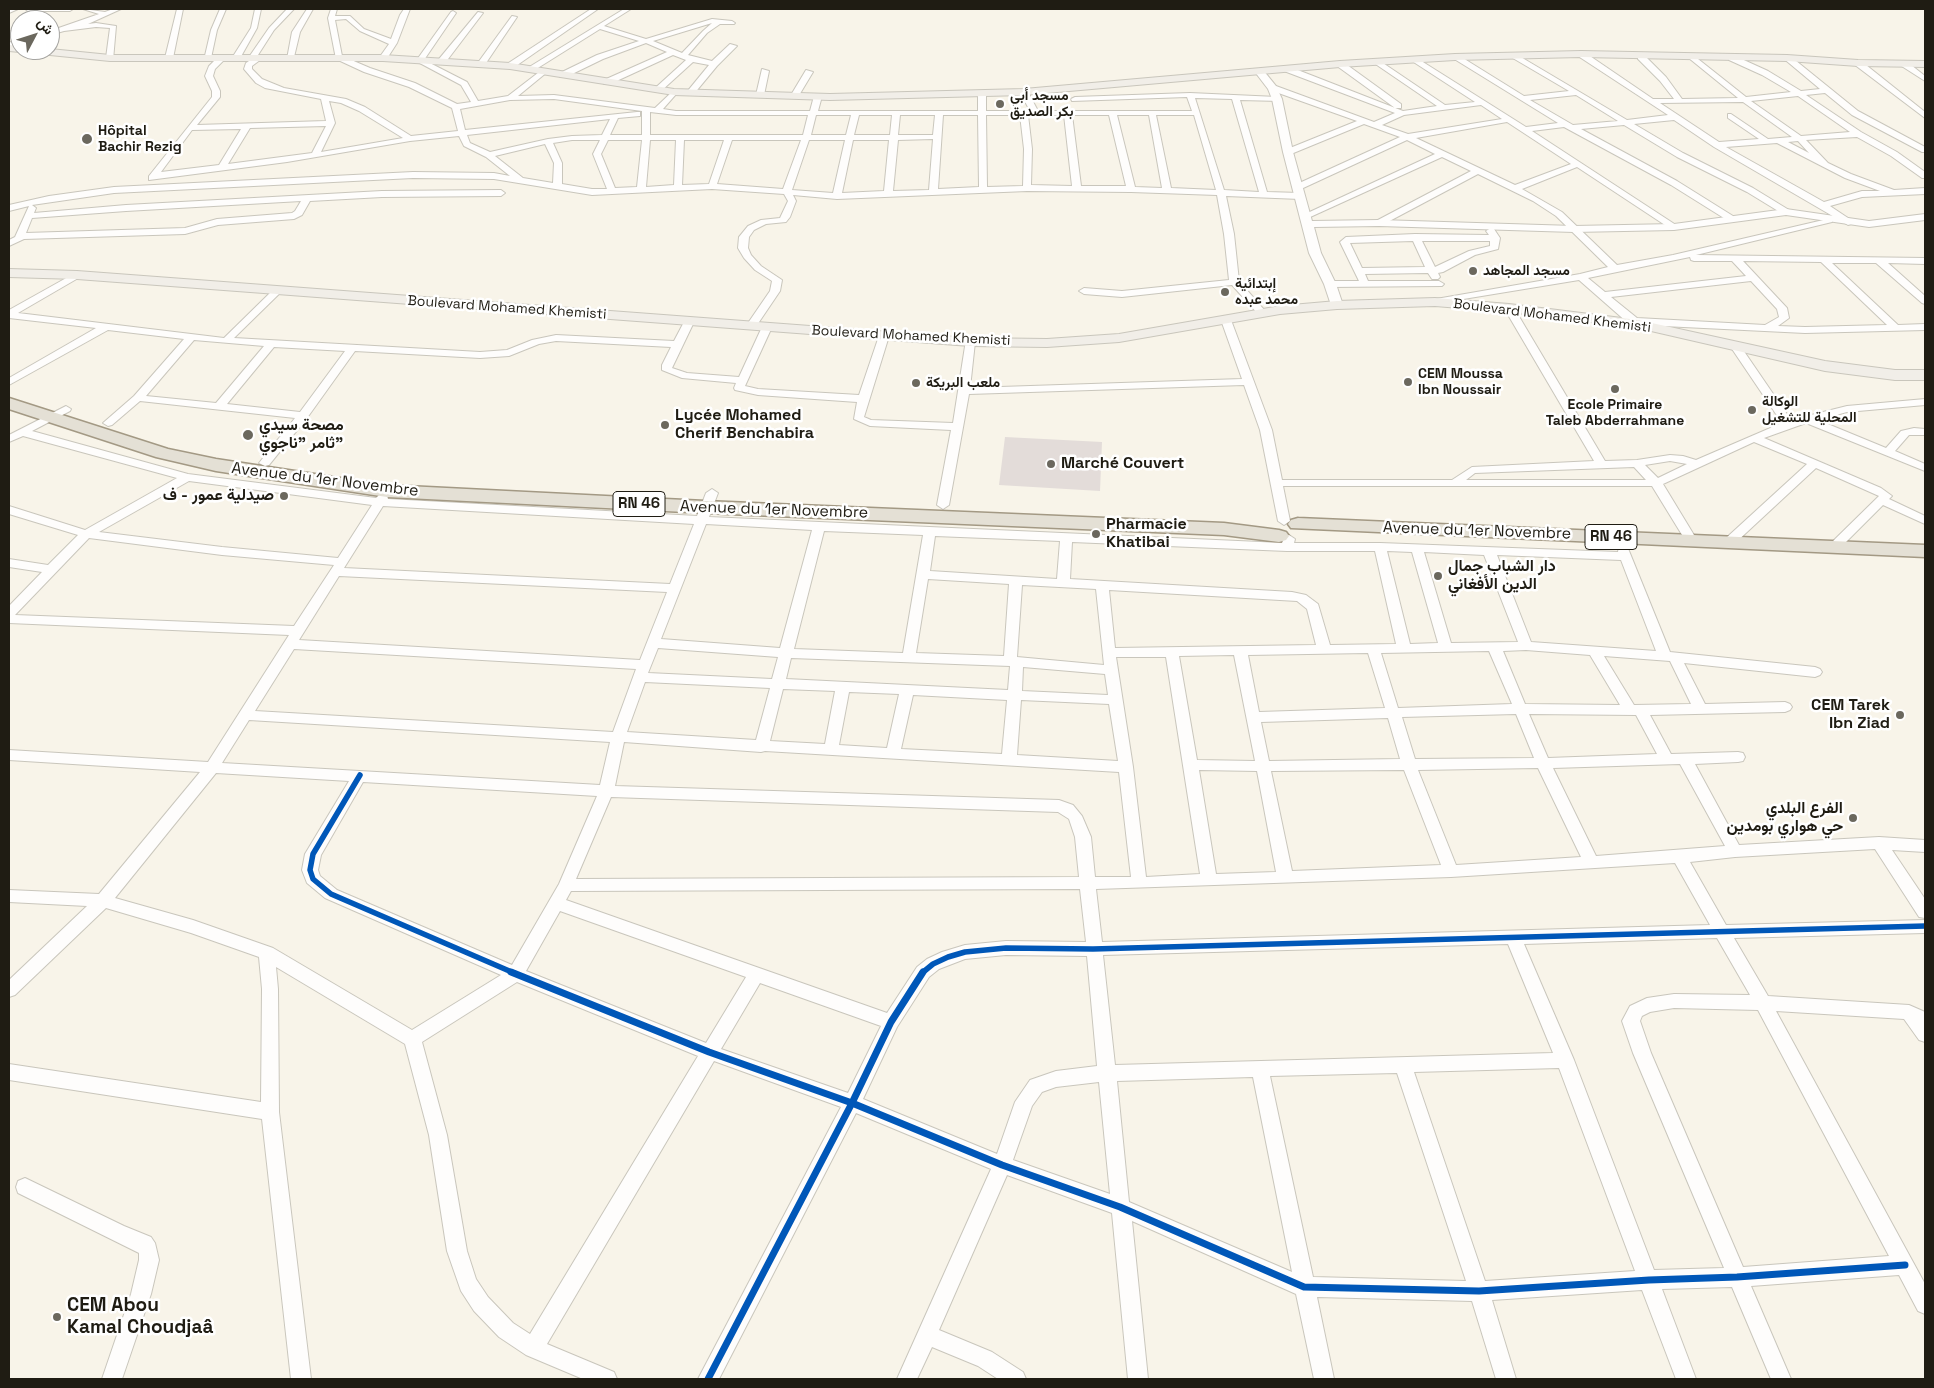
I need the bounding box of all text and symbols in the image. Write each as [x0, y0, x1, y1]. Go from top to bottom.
north arrow [10, 10, 60, 60]
text: ش [33, 14, 58, 38]
place label: مسجد أبي بكر الصديق [1010, 88, 1073, 120]
marker: مسجد أبي بكر الصديق [994, 98, 1006, 110]
place label: Hôpital Bachir Rezig [98, 123, 182, 156]
marker: Hôpital Bachir Rezig [80, 132, 94, 146]
place label: مسجد المجاهد [1483, 263, 1570, 279]
marker: مسجد المجاهد [1467, 265, 1479, 277]
place label: إبتدائية محمد عبده [1235, 276, 1298, 308]
marker: إبتدائية محمد عبده [1219, 286, 1231, 298]
street label: Boulevard Mohamed Khemisti [407, 293, 607, 323]
street label: Boulevard Mohamed Khemisti [1452, 296, 1652, 336]
street label: Boulevard Mohamed Khemisti [811, 322, 1011, 350]
place label: CEM Moussa Ibn Noussair [1418, 366, 1503, 398]
place label: ملعب البريكة [926, 375, 1000, 391]
marker: CEM Moussa Ibn Noussair [1402, 376, 1414, 388]
marker: ملعب البريكة [910, 377, 922, 389]
marker: Ecole Primaire Taleb Abderrahmane [1609, 383, 1621, 395]
place label: الوكالة المحلية للتشغيل [1762, 394, 1857, 427]
place label: Ecole Primaire Taleb Abderrahmane [1546, 397, 1684, 430]
marker: الوكالة المحلية للتشغيل [1746, 404, 1758, 416]
place label: Lycée Mohamed Cherif Benchabira [675, 406, 814, 444]
place label: مصحة سيدي ثامر "ناجوي" [259, 416, 344, 454]
marker: Lycée Mohamed Cherif Benchabira [659, 419, 671, 431]
marker: مصحة سيدي ثامر "ناجوي" [241, 428, 255, 442]
place label: Marché Couvert [1061, 454, 1184, 474]
marker: Marché Couvert [1045, 458, 1057, 470]
street label: Avenue du 1er Novembre [230, 459, 420, 501]
place label: صيدلية عمور - ف [163, 486, 274, 506]
marker: صيدلية عمور - ف [278, 490, 290, 502]
road number: RN 46 [613, 492, 665, 516]
street label: Avenue du 1er Novembre [680, 497, 868, 523]
place label: Pharmacie Khatibai [1106, 515, 1187, 553]
street label: Avenue du 1er Novembre [1383, 518, 1571, 544]
road number: RN 46 [1585, 524, 1637, 550]
marker: Pharmacie Khatibai [1090, 528, 1102, 540]
place label: دار الشباب جمال الدين الأفغاني [1448, 557, 1556, 595]
marker: دار الشباب جمال الدين الأفغاني [1432, 570, 1444, 582]
place label: CEM Tarek Ibn Ziad [1811, 696, 1890, 734]
marker: CEM Tarek Ibn Ziad [1894, 709, 1906, 721]
place label: الفرع البلدي حي هواري بومدين [1727, 799, 1843, 837]
marker: الفرع البلدي حي هواري بومدين [1847, 812, 1859, 824]
place label: CEM Abou Kamal Choudjaâ [67, 1295, 213, 1339]
marker: CEM Abou Kamal Choudjaâ [51, 1311, 63, 1323]

